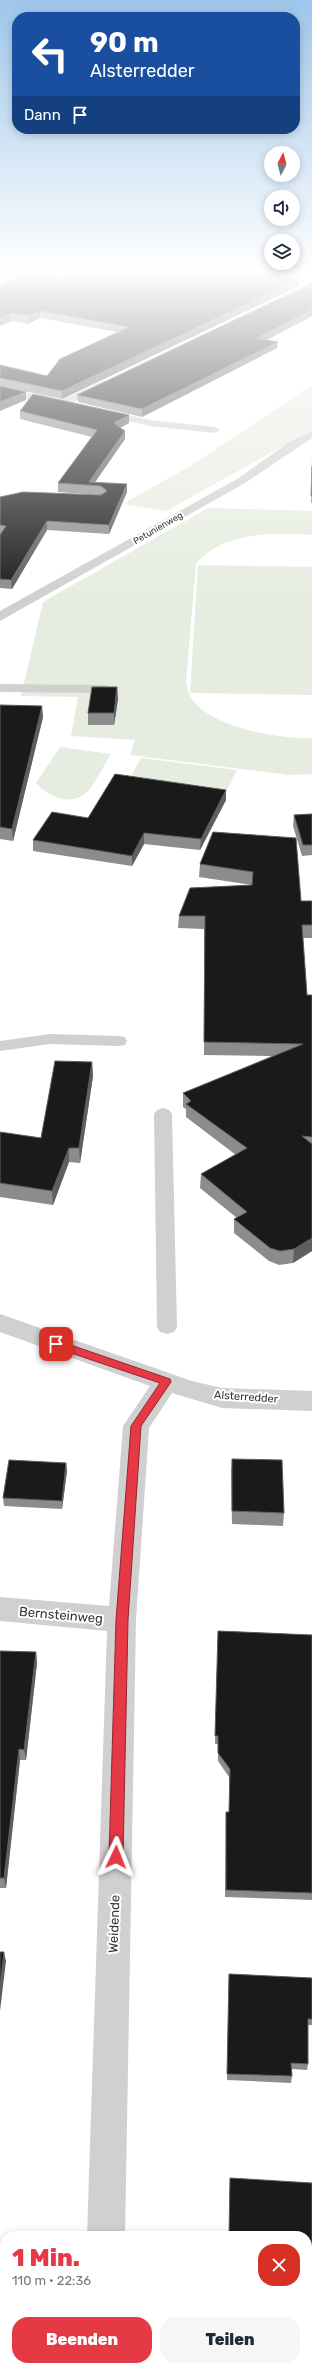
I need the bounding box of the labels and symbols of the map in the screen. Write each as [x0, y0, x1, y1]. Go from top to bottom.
north arrow [264, 146, 300, 182]
street label: Petunienweg [132, 510, 184, 546]
pin [39, 1327, 73, 1361]
street label: Alsterredder [214, 1388, 279, 1406]
street label: Bernsteinweg [18, 1604, 103, 1627]
position arrow [95, 1836, 137, 1878]
street label: Weidende [105, 1895, 123, 1953]

